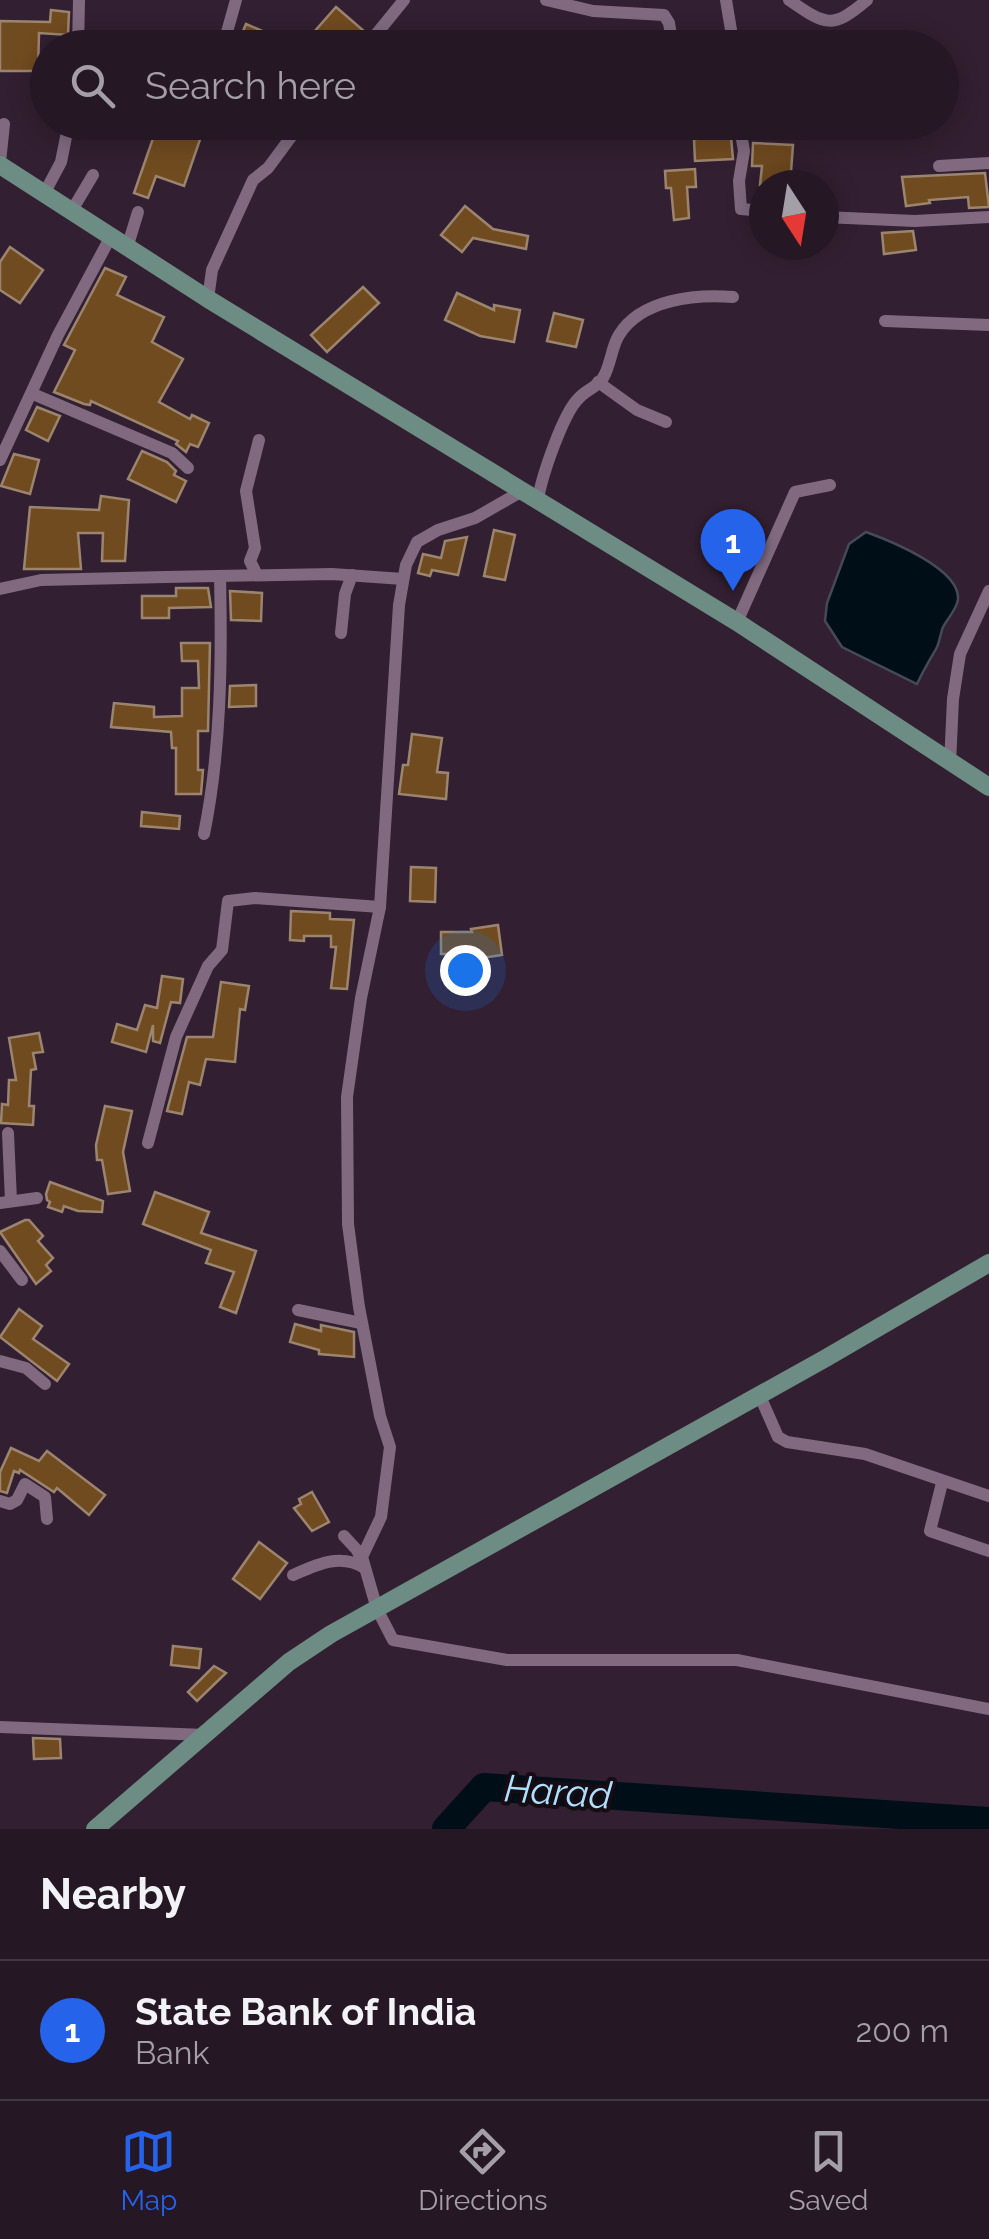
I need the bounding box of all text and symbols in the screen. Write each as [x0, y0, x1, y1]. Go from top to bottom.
search box [30, 30, 959, 140]
icon: search [65, 58, 120, 113]
text: Search here [145, 63, 356, 108]
north arrow [749, 170, 839, 260]
pin: 1 [700, 508, 766, 591]
your location [440, 945, 491, 996]
water label: Harad [503, 1765, 614, 1818]
text: Nearby [40, 1870, 186, 1919]
text: State Bank of India [135, 1989, 476, 2034]
text: 1 [65, 2012, 80, 2049]
text: 200 m [856, 2012, 949, 2049]
text: Bank [135, 2034, 209, 2071]
tab: Map [120, 2124, 177, 2217]
tab: Directions [418, 2124, 548, 2217]
tab: Saved [788, 2124, 869, 2217]

